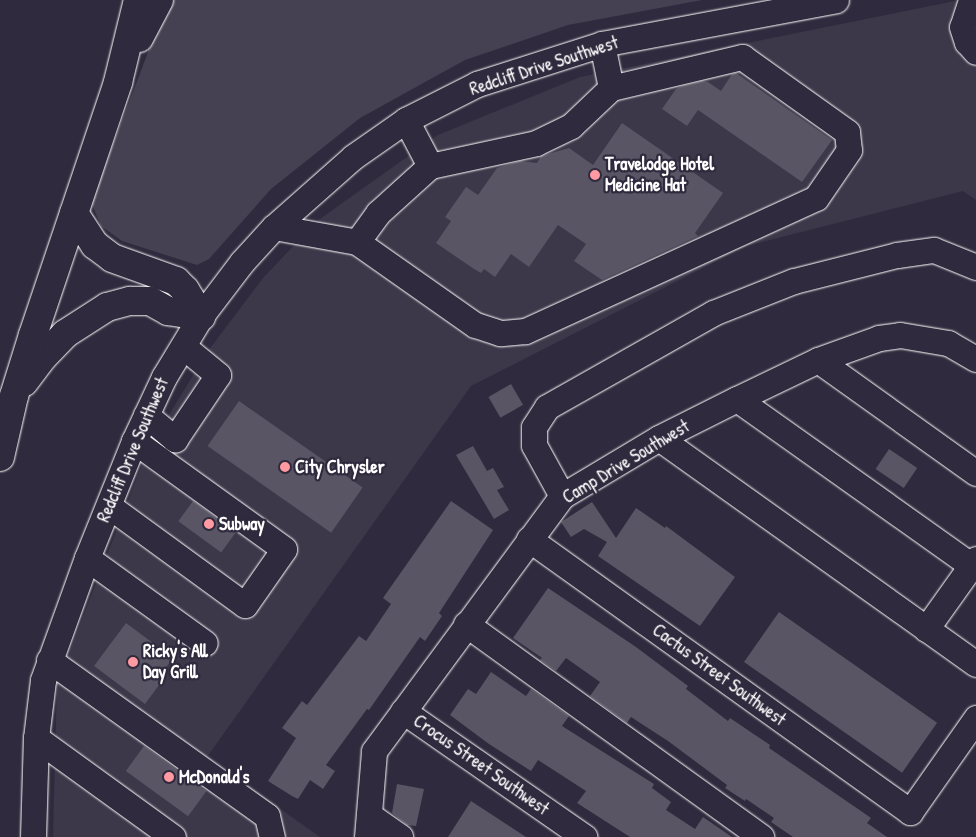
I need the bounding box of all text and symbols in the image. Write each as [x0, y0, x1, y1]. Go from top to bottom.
street label: Redcliff Drive Southwest [467, 32, 621, 100]
place label: Travelodge Hotel Medicine Hat [605, 154, 714, 196]
marker: Travelodge Hotel Medicine Hat [589, 169, 601, 181]
street label: Redcliff Drive Southwest [93, 375, 173, 525]
street label: Camp Drive Southwest [559, 416, 693, 508]
place label: City Chrysler [295, 456, 385, 478]
marker: City Chrysler [279, 461, 291, 473]
place label: Subway [219, 513, 265, 535]
marker: Subway [203, 518, 215, 530]
street label: Cactus Street Southwest [648, 619, 790, 731]
place label: Ricky's All Day Grill [143, 641, 208, 684]
marker: Ricky's All Day Grill [127, 656, 139, 668]
street label: Crocus Street Southwest [409, 710, 553, 820]
place label: McDonald's [179, 766, 249, 788]
marker: McDonald's [163, 771, 175, 783]

